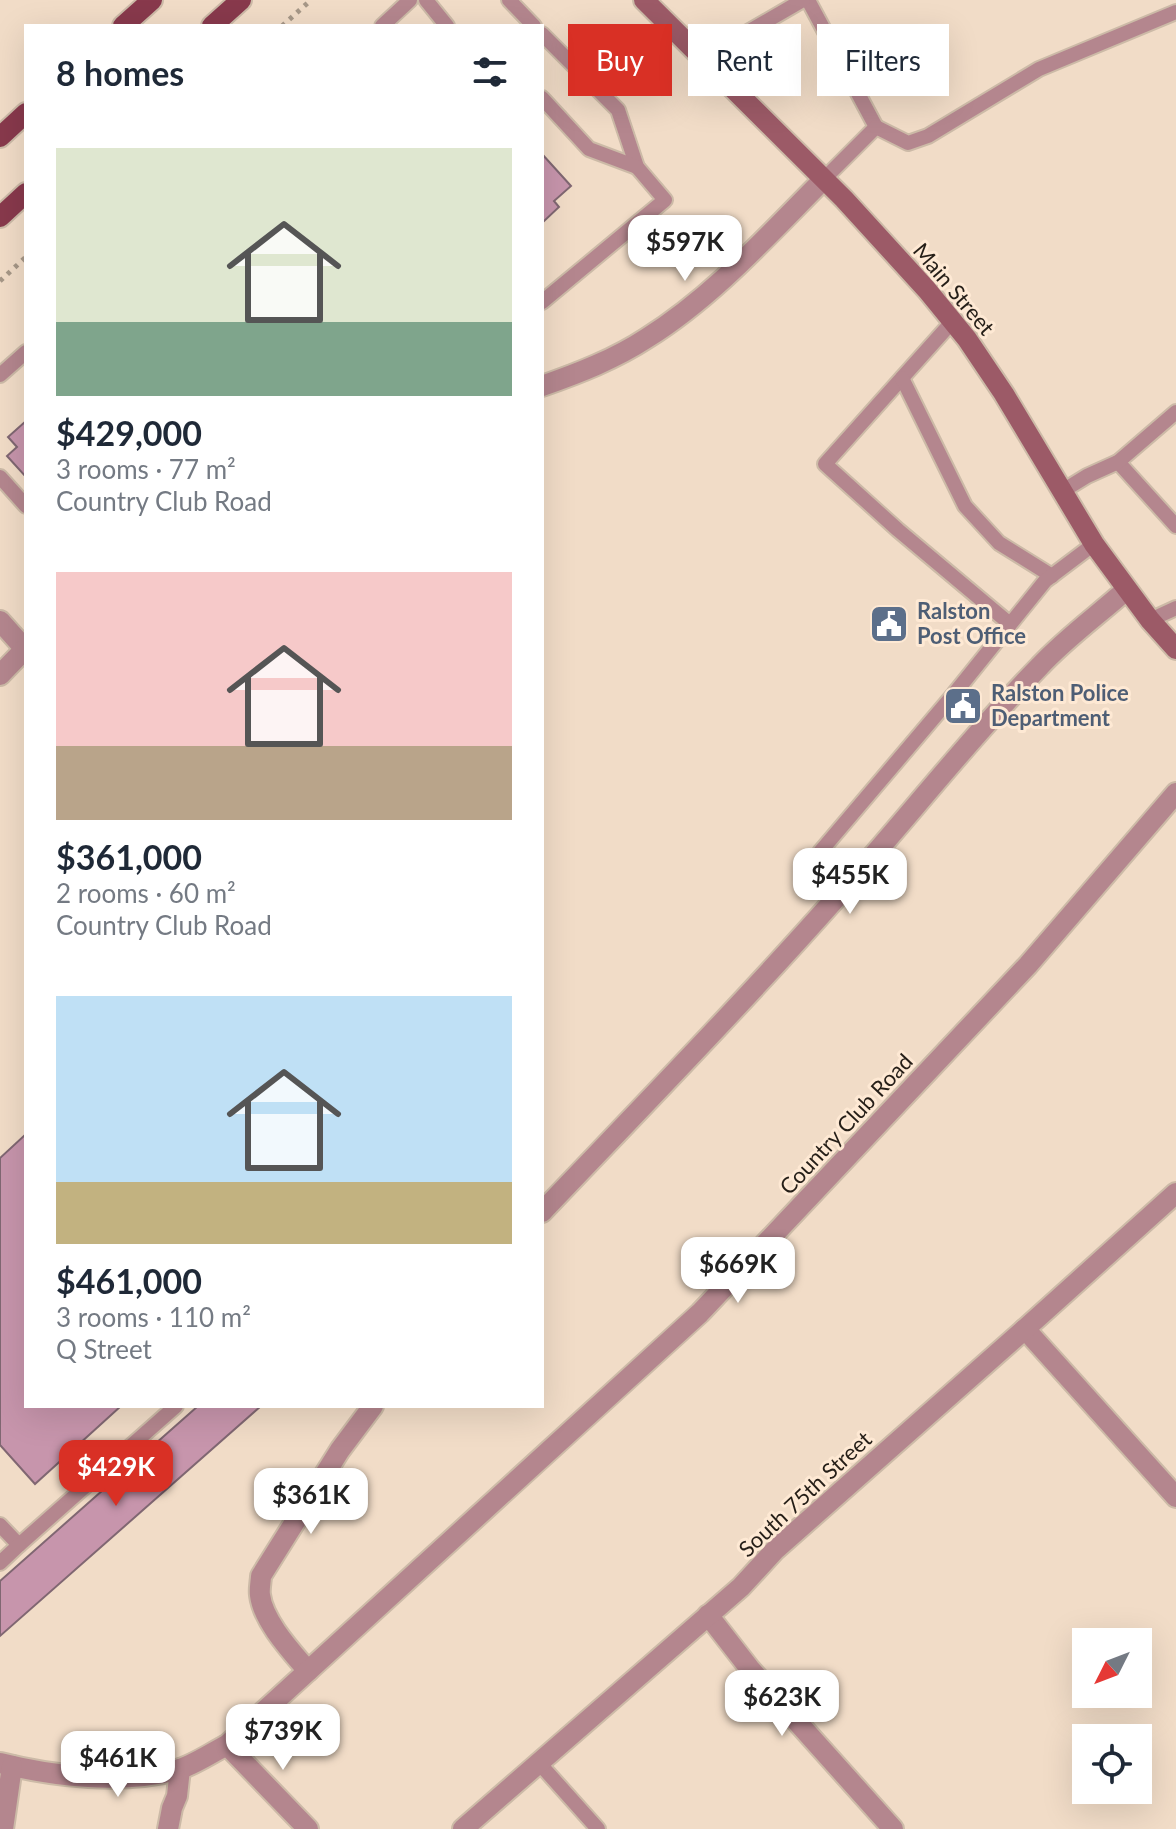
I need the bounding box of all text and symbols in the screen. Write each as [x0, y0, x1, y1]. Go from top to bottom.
chip: Buy [568, 24, 672, 96]
chip: Rent [688, 24, 801, 96]
chip: Filters [817, 24, 949, 96]
icon: filters [468, 50, 512, 94]
text: 8 homes [56, 52, 184, 93]
icon: home [212, 200, 356, 344]
pin: $597K [629, 215, 741, 283]
text: $597K [646, 225, 724, 257]
street label: Main Street [908, 237, 1001, 340]
text: $429,000 [56, 412, 202, 453]
text: 3 rooms · 77 m² [56, 453, 236, 485]
text: Country Club Road [56, 485, 272, 517]
place label: Ralston Post Office [917, 597, 1026, 649]
public building icon: Ralston Post Office [868, 603, 910, 645]
icon: home [212, 624, 356, 768]
place label: Ralston Police Department [991, 679, 1129, 731]
public building icon: Ralston Police Department [942, 685, 984, 727]
text: $361,000 [56, 836, 202, 877]
pin: $455K [794, 848, 906, 916]
text: $455K [811, 858, 889, 890]
text: 2 rooms · 60 m² [56, 877, 236, 909]
text: Country Club Road [56, 909, 272, 941]
icon: home [212, 1048, 356, 1192]
street label: Country Club Road [774, 1048, 918, 1200]
pin: $669K [682, 1237, 794, 1305]
text: $669K [699, 1247, 777, 1279]
text: $461,000 [56, 1260, 202, 1301]
text: 3 rooms · 110 m² [56, 1301, 251, 1333]
text: Q Street [56, 1333, 152, 1365]
street label: South 75th Street [733, 1425, 877, 1562]
pin: $429K [60, 1440, 172, 1508]
text: $429K [77, 1450, 155, 1482]
pin: $361K [255, 1468, 367, 1536]
text: $361K [272, 1478, 350, 1510]
north arrow [1072, 1628, 1152, 1708]
map controls [1072, 1628, 1152, 1804]
pin: $623K [726, 1670, 838, 1738]
text: $623K [743, 1680, 821, 1712]
pin: $739K [227, 1704, 339, 1772]
text: $739K [244, 1714, 322, 1746]
button: locate [1072, 1724, 1152, 1804]
pin: $461K [62, 1731, 174, 1799]
text: $461K [79, 1741, 157, 1773]

